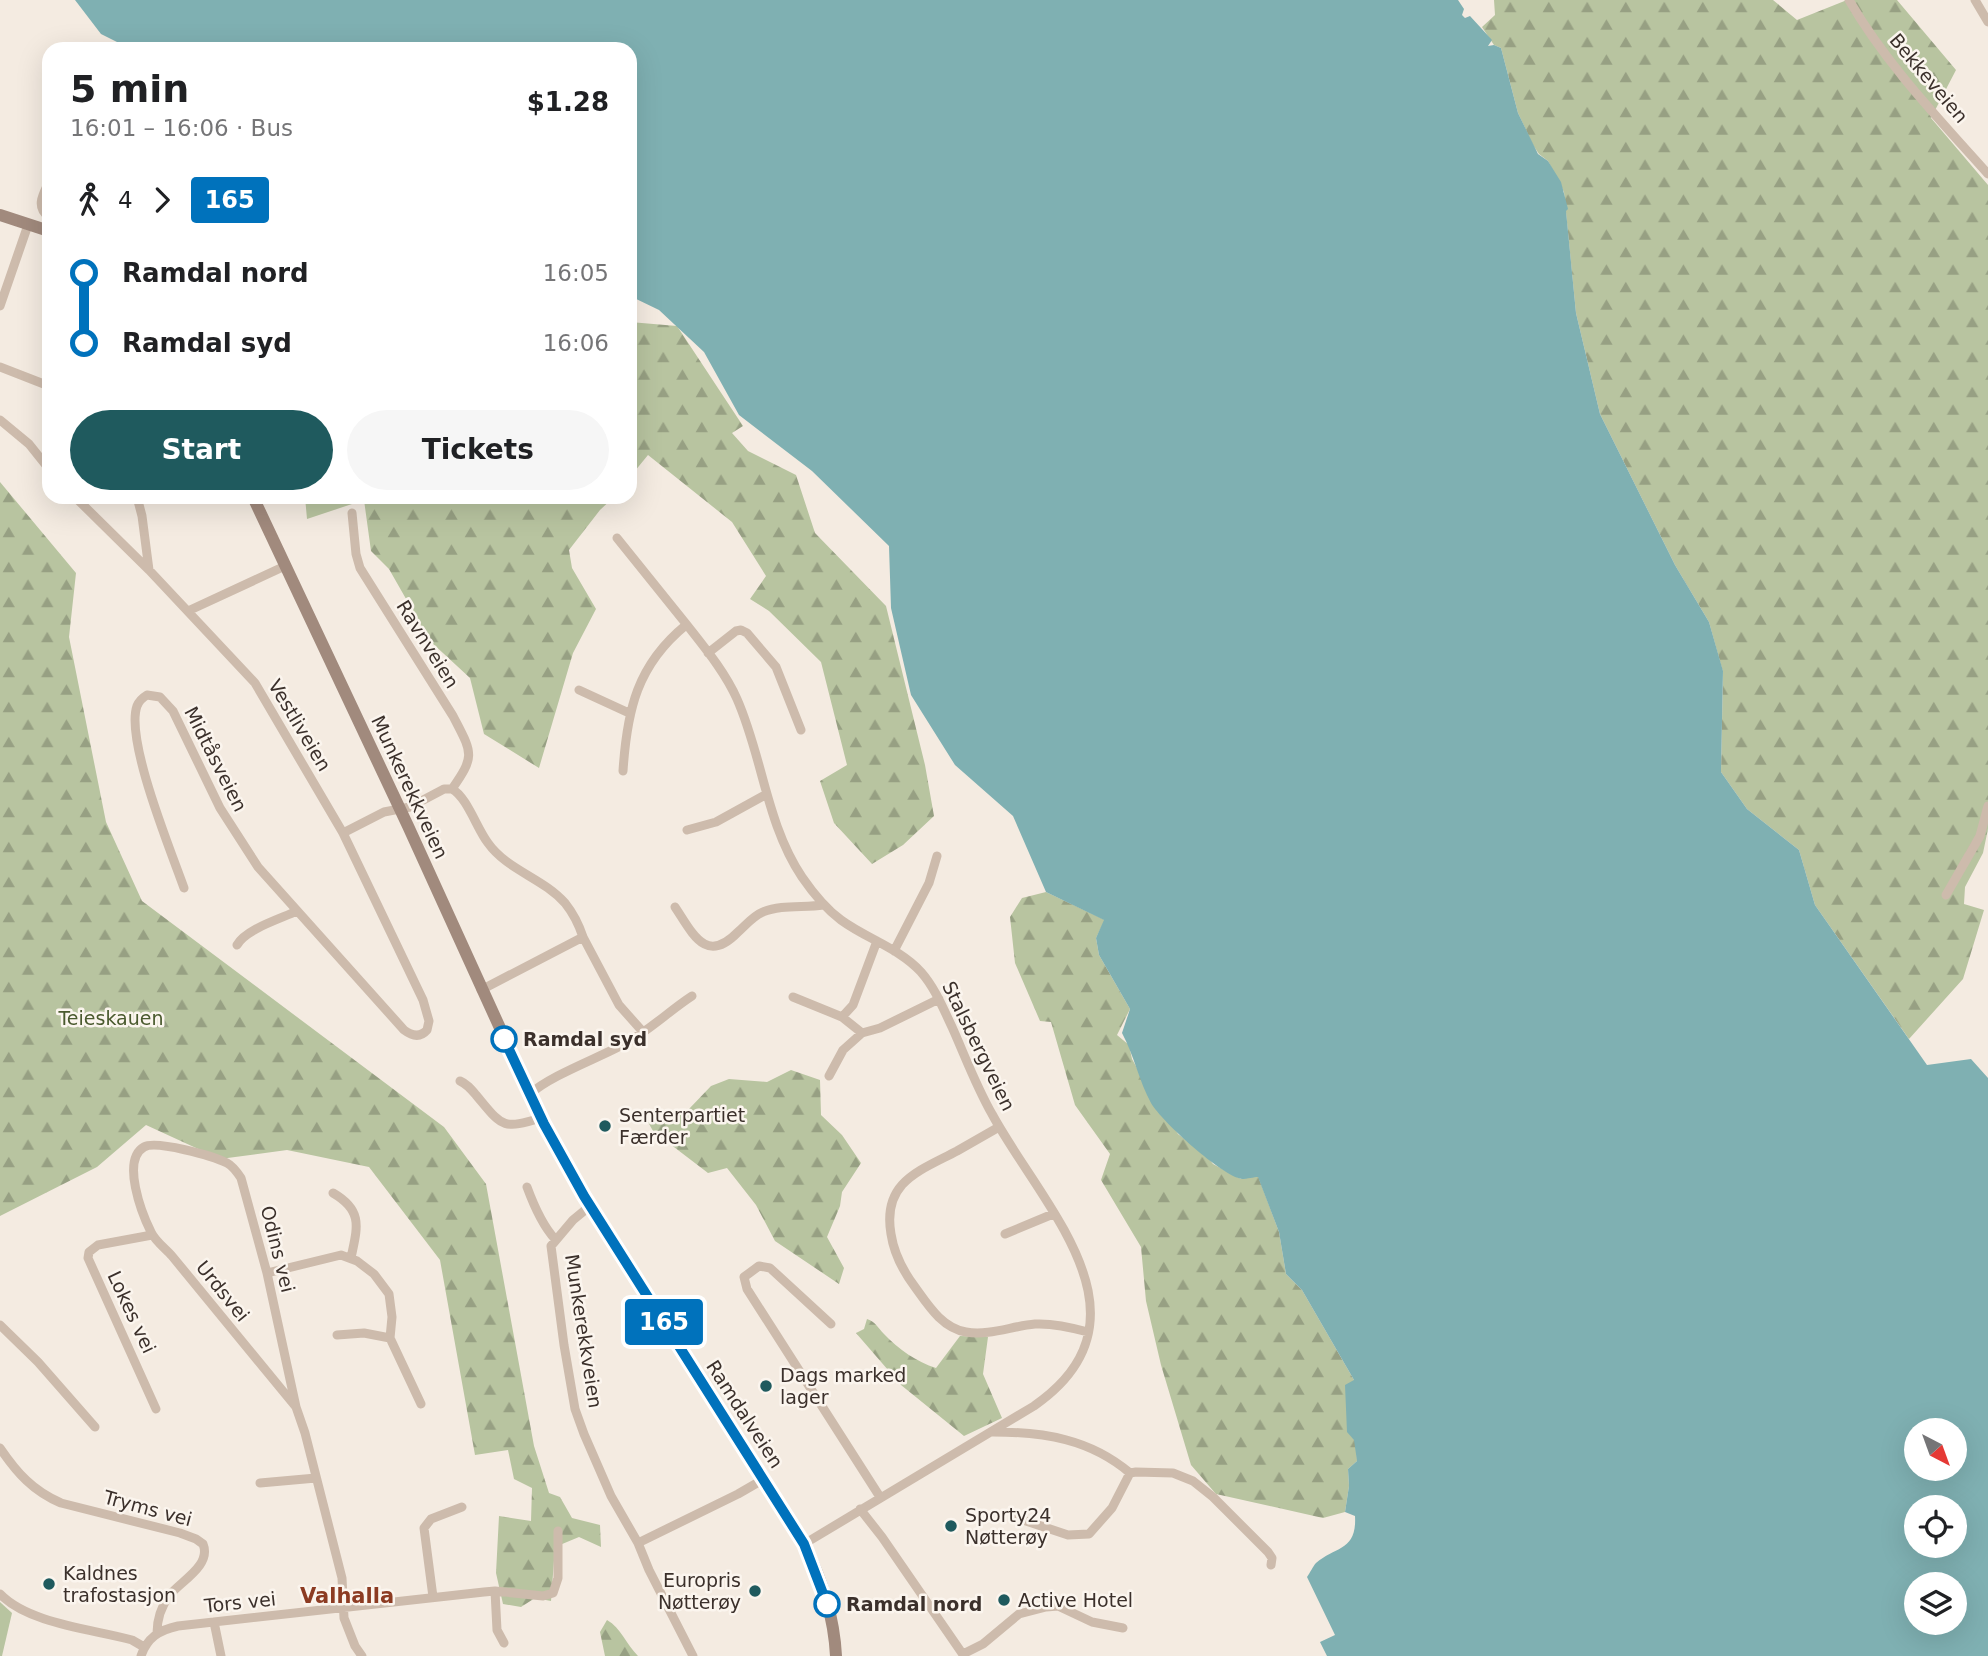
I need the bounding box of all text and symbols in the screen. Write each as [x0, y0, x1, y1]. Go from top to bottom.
street label: Bekkeveien [1885, 29, 1973, 127]
text: 5 min [70, 67, 189, 111]
text: $1.28 [527, 87, 609, 117]
text: 16:01 – 16:06 · Bus [70, 115, 293, 141]
icon: walk [70, 181, 108, 219]
icon: forward [143, 181, 181, 219]
text: 165 [205, 186, 255, 214]
text: 4 [118, 187, 133, 213]
text: Ramdal nord [122, 258, 309, 288]
text: 16:05 [543, 260, 609, 286]
text: Ramdal syd [122, 328, 292, 358]
text: 16:06 [543, 330, 609, 356]
button: Start [70, 410, 333, 490]
button: Tickets [347, 410, 609, 490]
street label: Ravnveien [392, 596, 464, 692]
street label: Vestliveien [264, 675, 336, 775]
street label: Midtåsveien [180, 703, 252, 815]
street label: Munkerekkveien [367, 712, 453, 862]
street label: Stalsbergveien [938, 978, 1020, 1114]
park label: Teieskauen [57, 1007, 164, 1029]
marker: Ramdal syd [491, 1026, 517, 1052]
place label: Ramdal syd [523, 1028, 647, 1050]
place label: Senterpartiet Færder [619, 1104, 745, 1148]
marker: Senterpartiet Færder [597, 1118, 613, 1134]
street label: Odins vei [257, 1203, 299, 1295]
street label: Munkerekkveien [561, 1252, 607, 1410]
street label: Urdsvei [192, 1256, 254, 1326]
street label: Lokes vei [103, 1267, 161, 1357]
line badge: 165 [624, 1299, 704, 1345]
text: 165 [639, 1308, 689, 1336]
street label: Ramdalveien [702, 1356, 788, 1472]
place label: Dags marked lager [780, 1364, 906, 1408]
marker: Dags marked lager [758, 1378, 774, 1394]
north arrow [1904, 1418, 1967, 1480]
map controls [1904, 1418, 1967, 1635]
street label: Tryms vei [100, 1485, 195, 1530]
button: locate [1904, 1495, 1967, 1558]
place label: Sporty24 Nøtterøy [965, 1504, 1051, 1548]
marker: Sporty24 Nøtterøy [943, 1518, 959, 1534]
place label: Kaldnes trafostasjon [63, 1562, 176, 1606]
place label: Europris Nøtterøy [658, 1569, 741, 1613]
button: layers [1904, 1572, 1967, 1635]
marker: Kaldnes trafostasjon [41, 1576, 57, 1592]
marker: Europris Nøtterøy [747, 1583, 763, 1599]
district label: Valhalla [300, 1584, 394, 1608]
street label: Tors vei [202, 1587, 277, 1617]
place label: Active Hotel [1018, 1589, 1133, 1611]
marker: Ramdal nord [814, 1591, 840, 1617]
marker: Active Hotel [996, 1592, 1012, 1608]
place label: Ramdal nord [846, 1593, 982, 1615]

